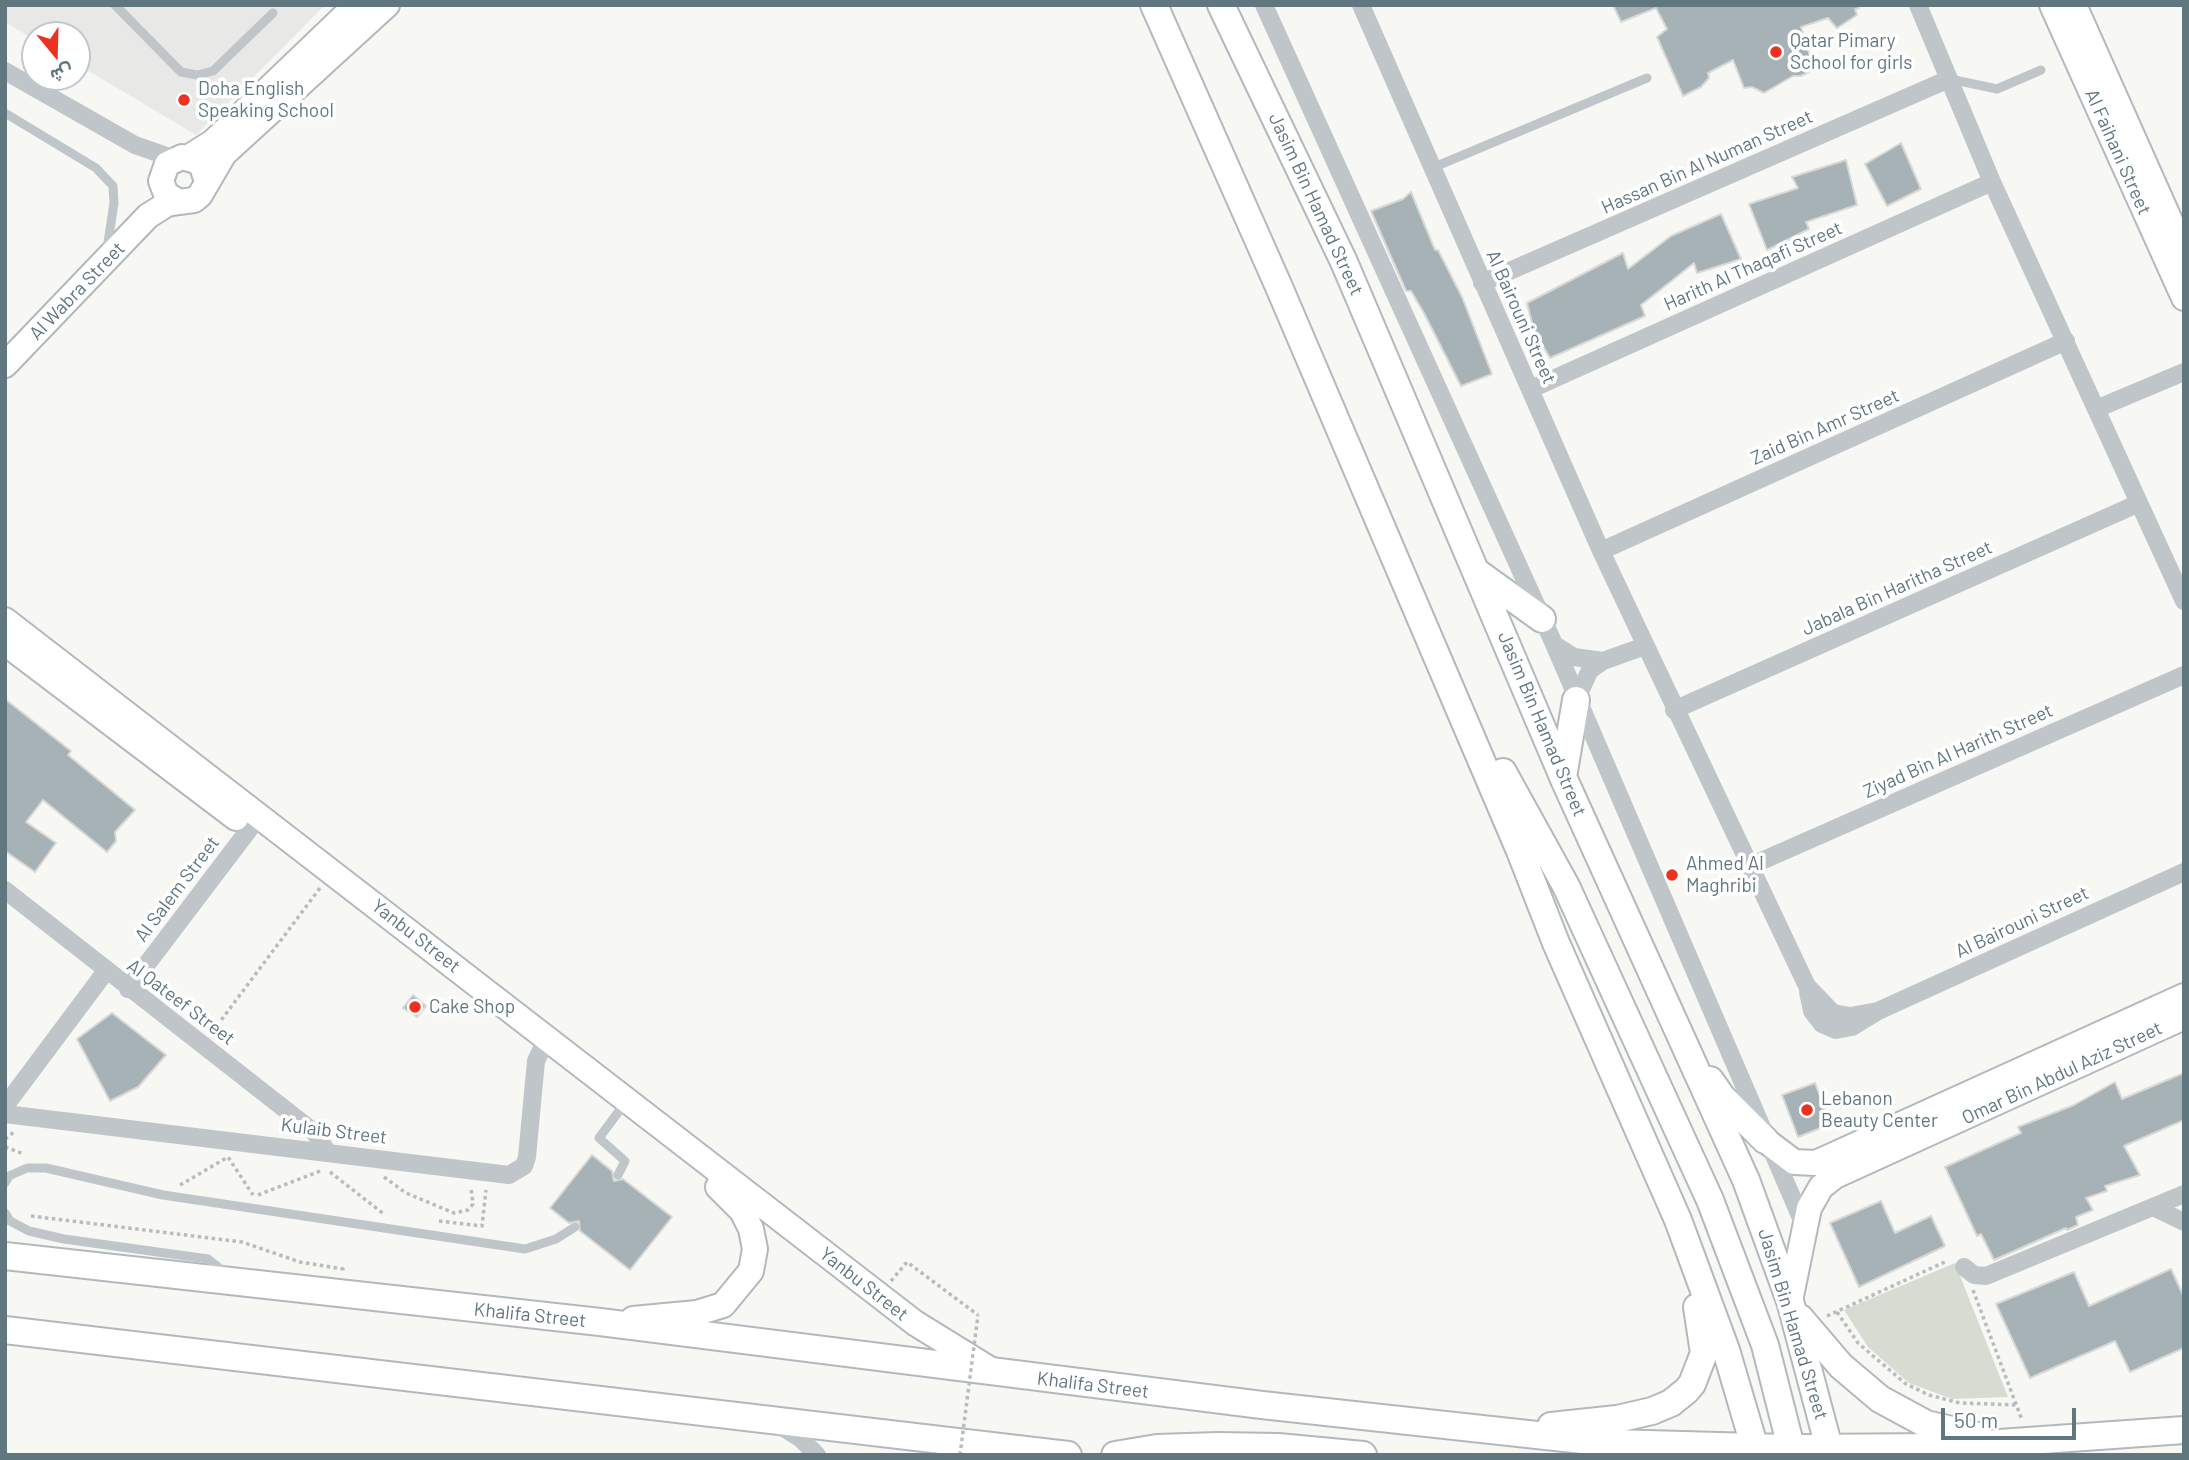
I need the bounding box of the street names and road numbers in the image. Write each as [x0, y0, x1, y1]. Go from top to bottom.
street label: Al Faihani Street [2080, 86, 2156, 218]
street label: Hassan Bin Al Numan Street [1598, 105, 1816, 219]
street label: Jasim Bin Hamad Street [1264, 109, 1368, 299]
street label: Harith Al Thaqafi Street [1660, 216, 1846, 316]
street label: Al Wabra Street [24, 237, 130, 345]
street label: Al Bairouni Street [1481, 247, 1561, 387]
street label: Zaid Bin Amr Street [1747, 384, 1903, 470]
street label: Jabala Bin Haritha Street [1798, 536, 1996, 640]
street label: Jasim Bin Hamad Street [1493, 628, 1591, 820]
street label: Ziyad Bin Al Harith Street [1860, 699, 2056, 803]
street label: Al Salem Street [130, 832, 224, 946]
street label: Al Bairouni Street [1952, 881, 2092, 963]
street label: Yanbu Street [367, 894, 465, 978]
street label: Al Qateef Street [122, 954, 240, 1050]
street label: Omar Bin Abdul Aziz Street [1958, 1017, 2166, 1129]
street label: Kulaib Street [280, 1113, 388, 1149]
street label: Jasim Bin Hamad Street [1753, 1226, 1833, 1422]
street label: Yanbu Street [815, 1242, 913, 1326]
street label: Khalifa Street [473, 1298, 587, 1332]
street label: Khalifa Street [1036, 1367, 1150, 1403]

